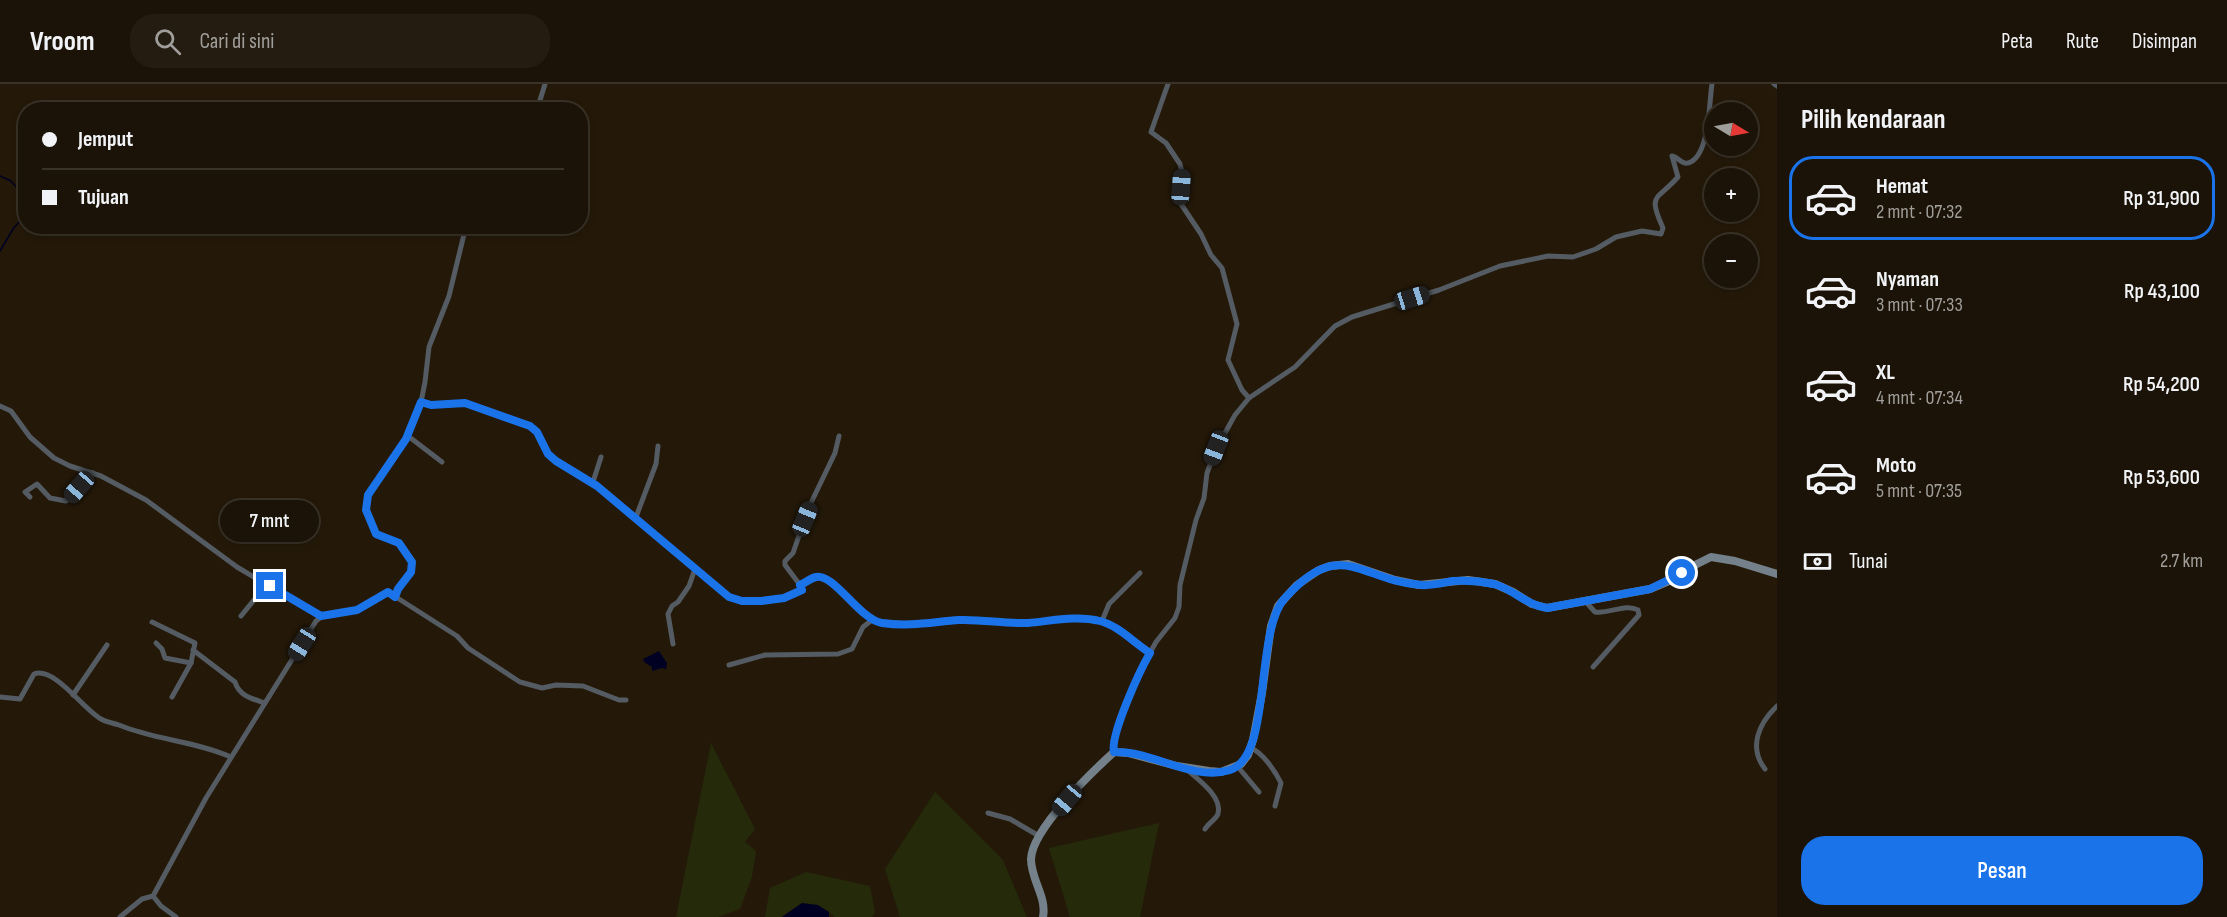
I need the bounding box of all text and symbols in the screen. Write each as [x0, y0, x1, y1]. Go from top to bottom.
search box [130, 14, 550, 68]
text: Vroom [30, 25, 94, 58]
icon: search [151, 25, 184, 58]
text: Cari di sini [199, 28, 274, 55]
text: Peta [2001, 29, 2033, 54]
text: Rute [2066, 29, 2099, 54]
text: Disimpan [2132, 29, 2197, 54]
north arrow [1704, 102, 1758, 156]
map controls [1704, 102, 1758, 288]
text: Pilih kendaraan [1801, 104, 1946, 136]
text: Jemput [78, 126, 133, 153]
car [1171, 168, 1191, 206]
button: + [1704, 168, 1758, 222]
icon: car [1804, 171, 1858, 225]
text: Hemat [1876, 173, 1928, 200]
text: Tujuan [78, 184, 129, 211]
text: Rp 31,900 [2123, 185, 2200, 212]
text: 2 mnt · 07:32 [1876, 200, 1963, 224]
button: − [1704, 234, 1758, 288]
icon: car [1804, 264, 1858, 318]
text: Nyaman [1876, 266, 1939, 293]
text: Rp 43,100 [2124, 278, 2200, 305]
car [1392, 284, 1432, 312]
text: 3 mnt · 07:33 [1876, 293, 1963, 317]
icon: car [1804, 357, 1858, 411]
text: XL [1876, 359, 1895, 386]
text: Rp 54,200 [2123, 371, 2200, 398]
text: 4 mnt · 07:34 [1876, 386, 1963, 410]
car [1201, 428, 1231, 468]
icon: car [1804, 450, 1858, 504]
text: Moto [1876, 452, 1916, 479]
text: Rp 53,600 [2123, 464, 2200, 491]
car [60, 468, 98, 506]
text: 5 mnt · 07:35 [1876, 479, 1962, 503]
callout: 7 mnt [220, 499, 320, 541]
car [790, 499, 820, 539]
text: 7 mnt [250, 509, 289, 533]
icon: cash [1801, 545, 1834, 578]
text: Tunai [1849, 548, 1888, 575]
text: 2.7 km [2160, 549, 2203, 573]
route start [1668, 559, 1695, 586]
route end [256, 572, 283, 599]
car [285, 624, 319, 664]
car [1049, 780, 1085, 820]
button: Pesan [1801, 836, 2203, 905]

